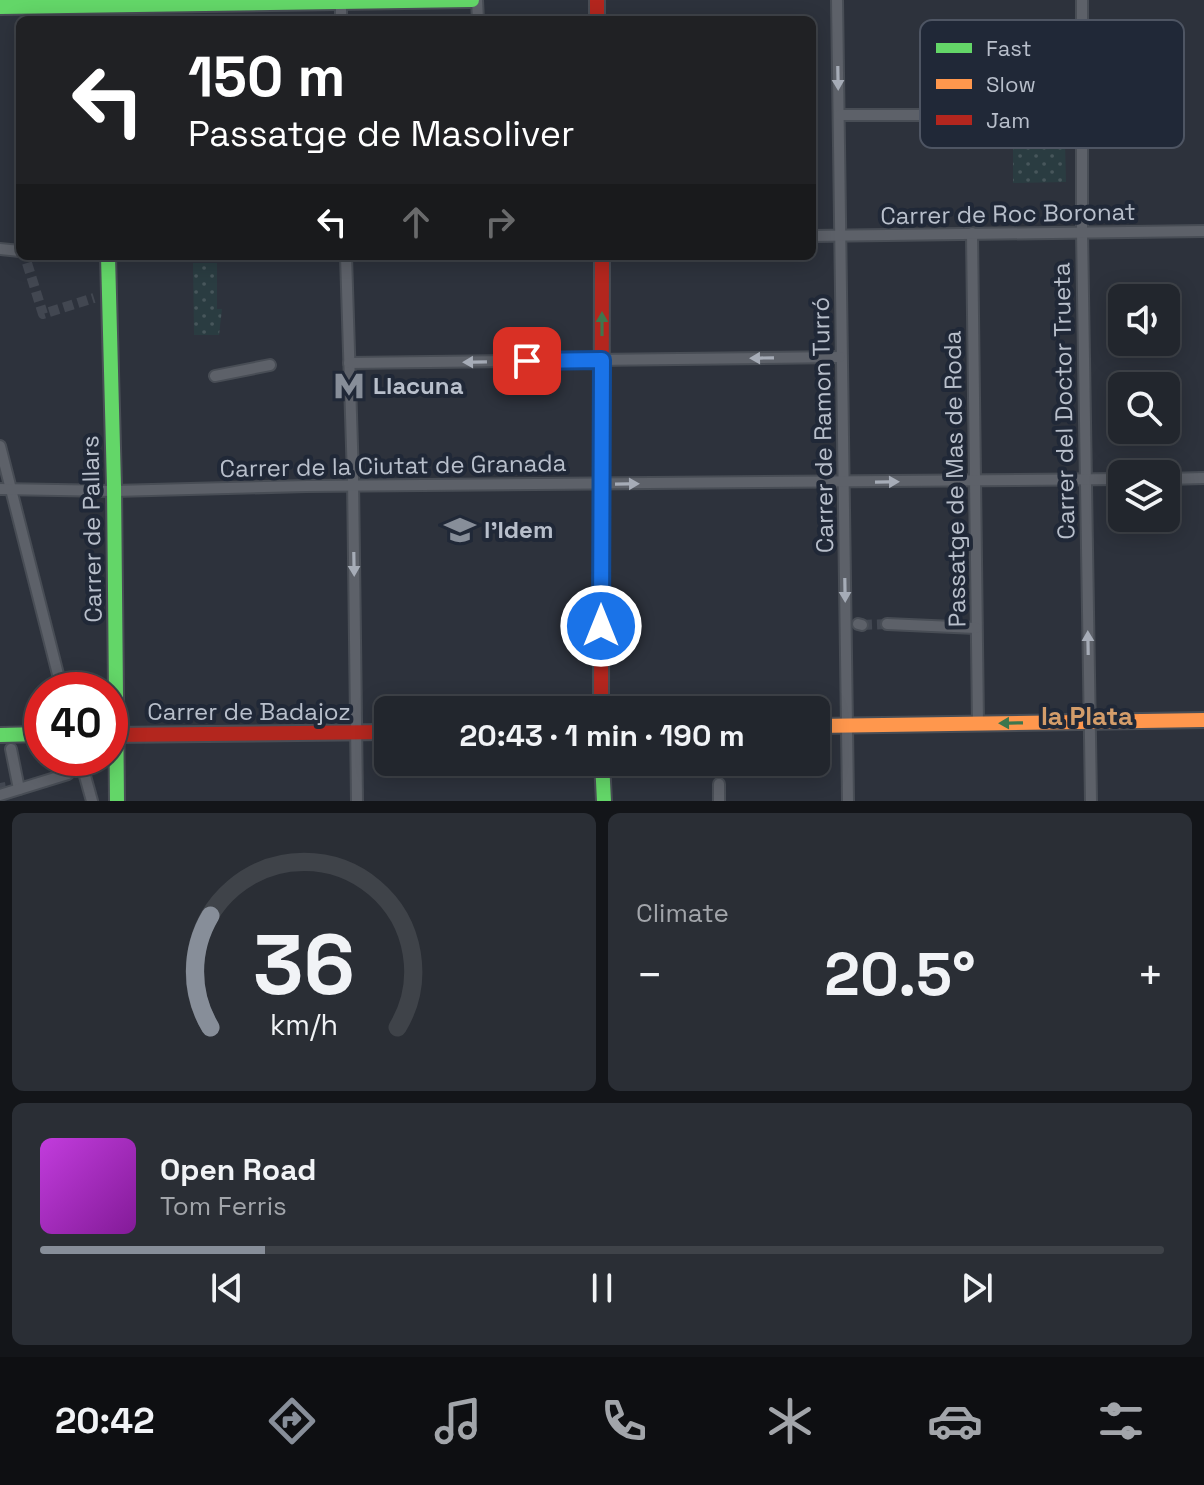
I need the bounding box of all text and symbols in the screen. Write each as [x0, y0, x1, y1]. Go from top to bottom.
legend [920, 20, 1184, 148]
text: Fast [986, 34, 1032, 62]
text: 150 m [188, 41, 345, 112]
icon: left [56, 48, 160, 152]
one-way arrow [832, 66, 845, 91]
text: Slow [986, 70, 1036, 98]
text: Jam [986, 106, 1030, 134]
text: Passatge de Masoliver [188, 111, 575, 157]
street label: Carrer de Roc Boronat [880, 196, 1136, 231]
icon: left [310, 200, 354, 244]
icon: ahead [394, 200, 438, 244]
icon: right [478, 200, 522, 244]
street label: Carrer del Doctor Trueta [1046, 262, 1081, 540]
map controls [1108, 284, 1180, 532]
button: sound [1108, 284, 1180, 356]
street label: Carrer de Ramon Turró [805, 297, 840, 553]
one-way arrow [596, 311, 609, 336]
pin [493, 327, 561, 395]
street label: Passatge de Mas de Roda [936, 330, 973, 628]
icon: arrive [505, 339, 549, 383]
one-way arrow [749, 352, 774, 364]
one-way arrow [462, 356, 487, 368]
metro station icon: Llacuna [332, 369, 366, 403]
place label: Llacuna [373, 370, 464, 401]
button: search [1108, 372, 1180, 444]
street label: Carrer de Pallars [74, 435, 109, 623]
street label: Carrer de la Ciutat de Granada [219, 447, 567, 484]
button: layers [1108, 460, 1180, 532]
one-way arrow [875, 476, 900, 488]
one-way arrow [615, 477, 640, 490]
school or university icon: l'Idem [443, 513, 477, 547]
place label: l'Idem [484, 514, 553, 545]
one-way arrow [348, 552, 360, 577]
one-way arrow [839, 578, 851, 603]
position arrow [559, 584, 643, 668]
one-way arrow [1082, 630, 1094, 655]
speed limit sign: 40 [24, 672, 128, 776]
street label: Carrer de Badajoz [147, 696, 351, 727]
district label: la Plata [1041, 699, 1133, 733]
text: 20:43 · 1 min · 190 m [459, 716, 745, 755]
one-way arrow [998, 716, 1023, 729]
text: Climate [636, 896, 729, 930]
text: 36 [253, 912, 355, 1018]
text: 20.5° [824, 936, 976, 1013]
text: − [636, 947, 663, 1003]
text: + [1137, 947, 1164, 1003]
text: km/h [270, 1007, 338, 1043]
text: Open Road [160, 1150, 316, 1189]
text: Tom Ferris [160, 1189, 287, 1223]
icon: previous [205, 1266, 249, 1310]
icon: pause [580, 1266, 624, 1310]
icon: next [955, 1266, 999, 1310]
icon: directions [264, 1393, 320, 1449]
icon: music [430, 1393, 486, 1449]
icon: phone [596, 1393, 652, 1449]
icon: climate [762, 1393, 818, 1449]
icon: car [927, 1393, 983, 1449]
icon: filters [1093, 1393, 1149, 1449]
text: 20:42 [55, 1398, 155, 1444]

